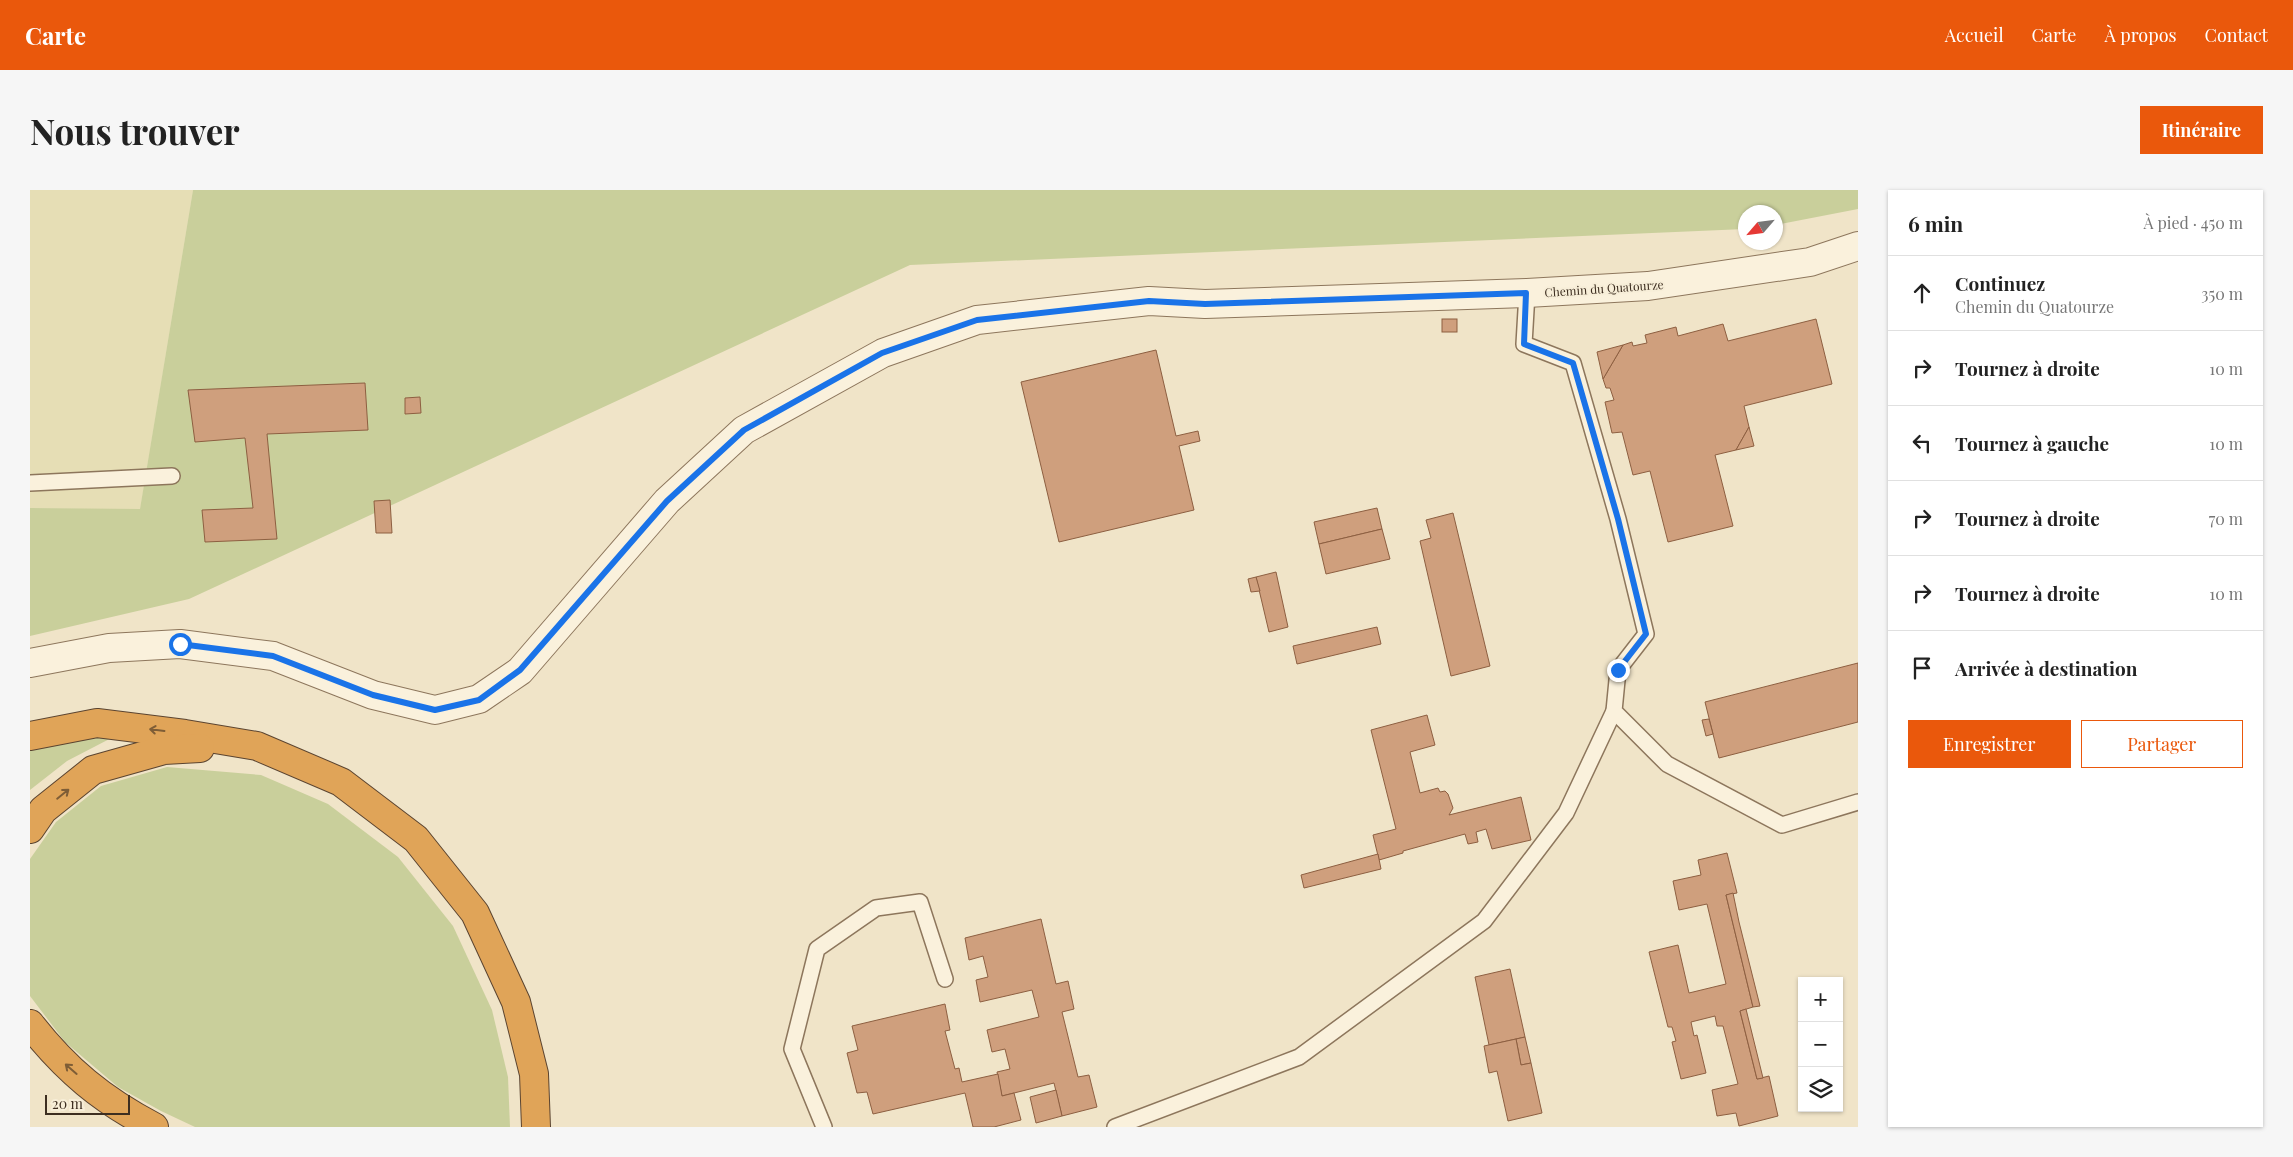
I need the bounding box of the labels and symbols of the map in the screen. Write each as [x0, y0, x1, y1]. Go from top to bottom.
north arrow [1738, 205, 1783, 250]
street label: Chemin du Quatourze [1544, 276, 1664, 300]
route start [169, 633, 192, 656]
route end [1607, 659, 1630, 682]
one-way arrow [149, 725, 165, 735]
one-way arrow [56, 788, 69, 799]
one-way arrow [65, 1064, 78, 1075]
scale bar [45, 1092, 130, 1115]

